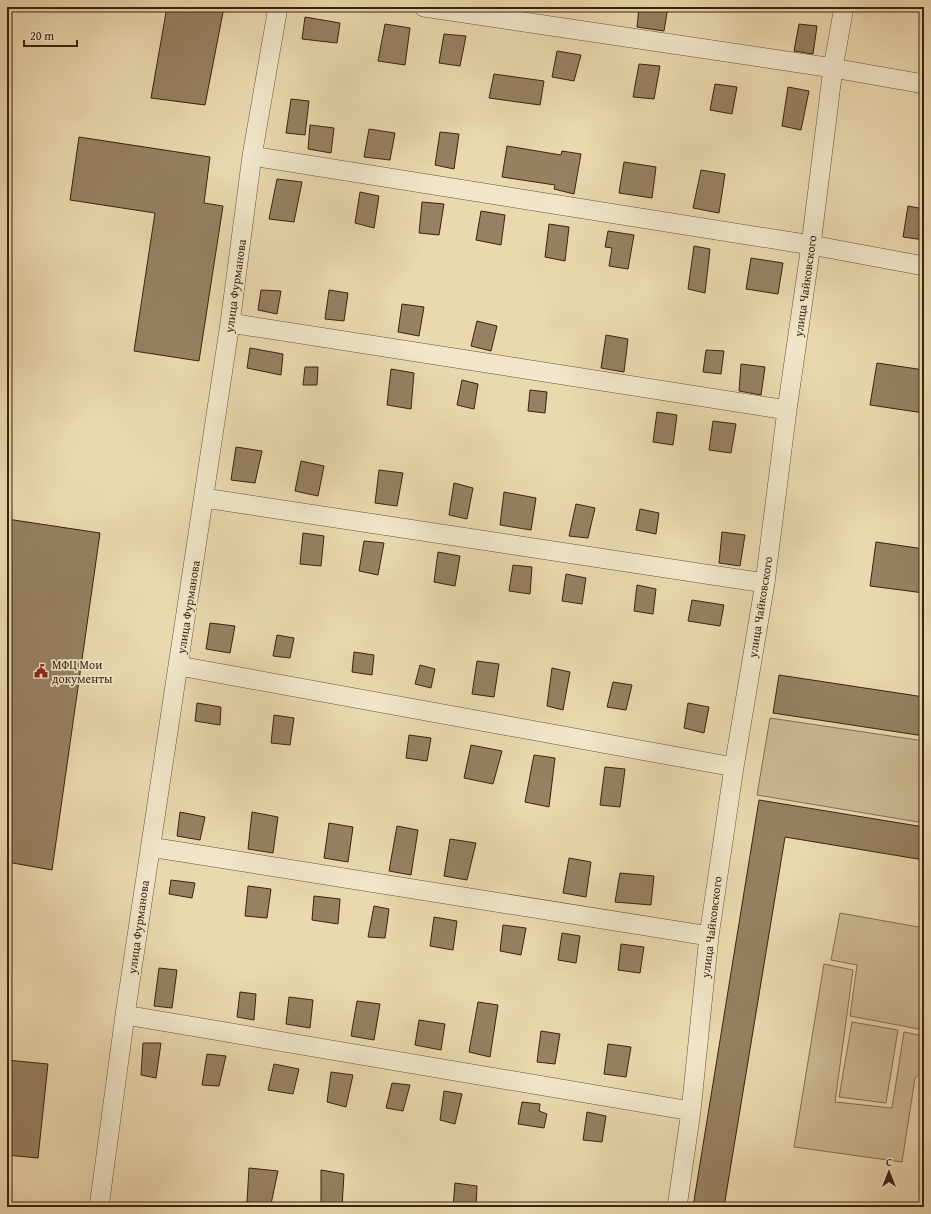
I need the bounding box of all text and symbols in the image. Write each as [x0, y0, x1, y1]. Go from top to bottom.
scale bar [24, 22, 77, 48]
text: 20 m [30, 27, 54, 44]
street label: улица Чайковского [789, 234, 821, 339]
street label: улица Фурманова [220, 238, 250, 335]
street label: улица Чайковского [743, 555, 776, 660]
street label: улица Фурманова [172, 559, 204, 656]
place label: МФЦ Мои документы [52, 656, 113, 687]
public building icon: МФЦ Мои документы [33, 663, 49, 679]
street label: улица Чайковского [696, 875, 726, 980]
street label: улица Фурманова [123, 879, 153, 976]
north arrow [869, 1152, 909, 1192]
text: С [886, 1154, 892, 1170]

